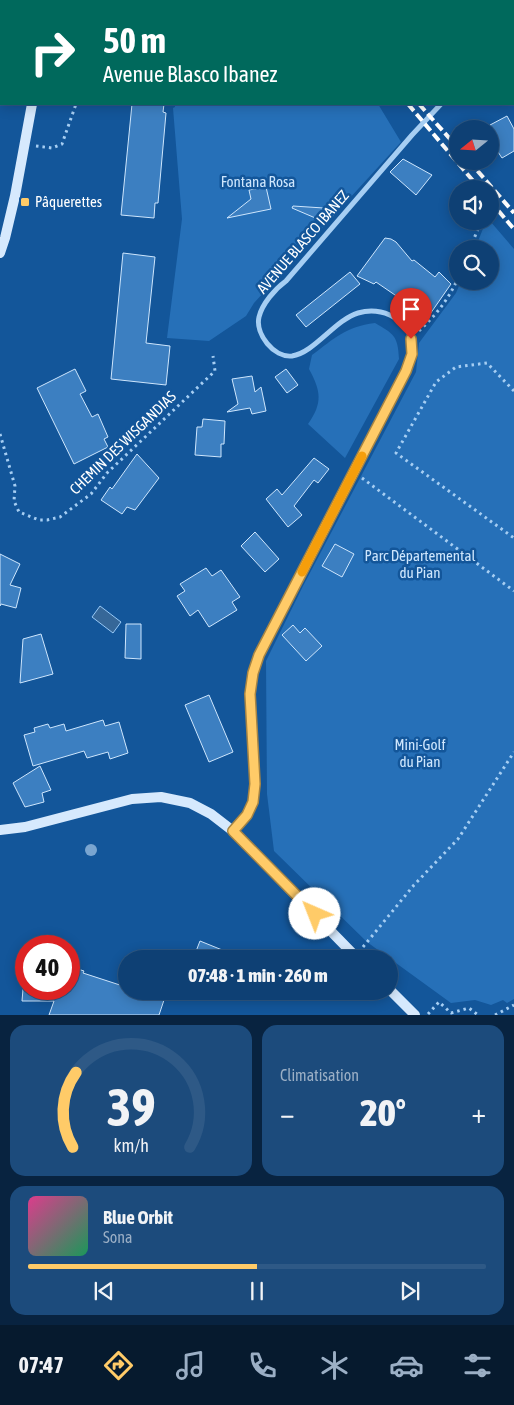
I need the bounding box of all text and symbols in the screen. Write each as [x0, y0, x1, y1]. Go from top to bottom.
icon: right [20, 20, 85, 85]
text: 50 m [103, 20, 166, 60]
text: Avenue Blasco Ibanez [103, 61, 278, 87]
north arrow [449, 120, 499, 170]
map controls [449, 120, 499, 290]
park label: Fontana Rosa [221, 173, 295, 190]
button: sound [449, 180, 499, 230]
street label: AVENUE BLASCO IBANEZ [253, 186, 352, 297]
place label: Pâquerettes [35, 193, 102, 210]
marker: Pâquerettes [19, 196, 31, 208]
button: search [449, 240, 499, 290]
pin [390, 288, 432, 339]
icon: arrive [397, 295, 425, 323]
street label: CHEMIN DES WISGANDIAS [66, 388, 179, 498]
park label: Parc Départemental du Pian [365, 547, 475, 581]
park label: Mini-Golf du Pian [394, 736, 446, 770]
position arrow [288, 887, 340, 939]
speed limit sign: 40 [15, 935, 80, 1000]
text: 07:48 · 1 min · 260 m [188, 964, 328, 986]
text: Climatisation [280, 1066, 359, 1084]
text: 39 [107, 1077, 155, 1137]
text: 20° [360, 1091, 406, 1134]
text: − [280, 1097, 295, 1129]
text: + [471, 1097, 486, 1129]
text: km/h [113, 1135, 149, 1156]
text: Blue Orbit [103, 1206, 173, 1228]
text: Sona [103, 1228, 132, 1246]
icon: previous [90, 1277, 118, 1305]
icon: pause [243, 1277, 271, 1305]
icon: next [396, 1277, 424, 1305]
icon: directions [101, 1348, 136, 1383]
icon: music [173, 1348, 208, 1383]
icon: phone [245, 1348, 280, 1383]
icon: climate [317, 1348, 352, 1383]
icon: car [389, 1348, 424, 1383]
icon: filters [460, 1348, 495, 1383]
text: 07:47 [18, 1352, 64, 1378]

